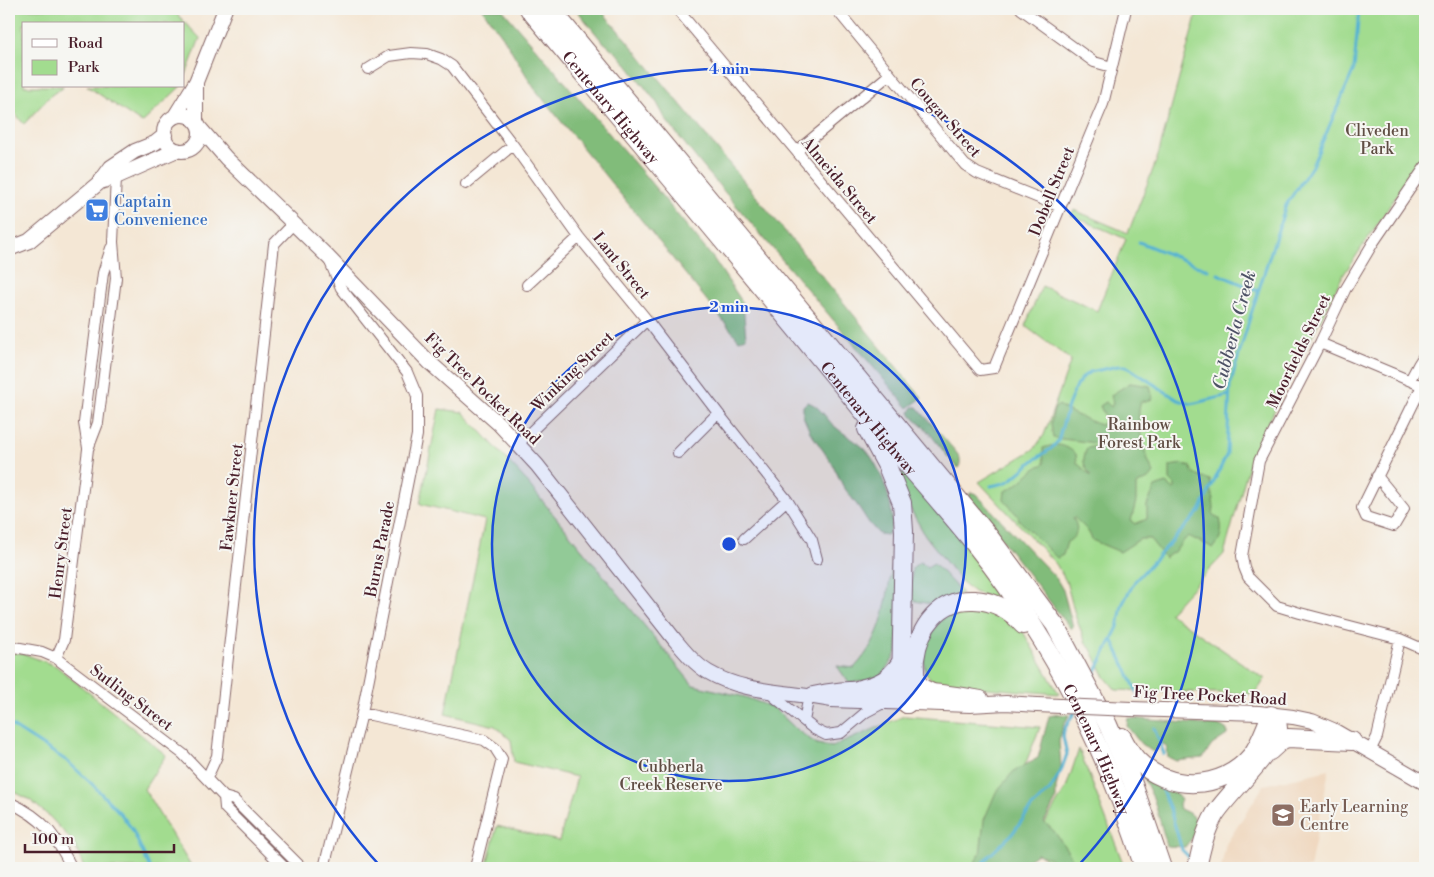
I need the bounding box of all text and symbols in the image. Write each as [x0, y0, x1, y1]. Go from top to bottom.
legend [22, 22, 185, 88]
text: Road [68, 34, 103, 53]
street label: Centenary Highway [557, 47, 664, 168]
text: Park [68, 58, 100, 77]
text: 4 min [709, 60, 750, 79]
street label: Cougar Street [905, 74, 986, 162]
park label: Cliveden Park [1345, 121, 1409, 159]
street label: Almeida Street [797, 132, 882, 228]
street label: Dobell Street [1025, 143, 1079, 239]
place label: Captain Convenience [114, 192, 208, 230]
supermarket icon: Captain Convenience [84, 197, 110, 223]
street label: Lant Street [588, 228, 655, 304]
water label: Cubberla Creek [1208, 268, 1261, 392]
street label: Moorfields Street [1263, 291, 1335, 412]
text: 2 min [709, 298, 749, 317]
street label: Winking Street [527, 327, 618, 417]
street label: Fig Tree Pocket Road [420, 328, 544, 449]
street label: Centenary Highway [816, 358, 921, 480]
park label: Rainbow Forest Park [1098, 415, 1182, 453]
street label: Fawkner Street [216, 442, 248, 552]
street label: Burns Parade [361, 499, 399, 600]
street label: Henry Street [45, 506, 77, 600]
centre of rings [720, 535, 738, 553]
street label: Sutling Street [86, 660, 177, 736]
street label: Centenary Highway [1058, 681, 1134, 818]
street label: Fig Tree Pocket Road [1133, 682, 1287, 710]
park label: Cubberla Creek Reserve [619, 757, 723, 795]
place label: Early Learning Centre [1300, 797, 1409, 835]
school or university icon: Early Learning Centre [1270, 802, 1296, 828]
scale bar [25, 822, 174, 854]
text: 100 m [32, 830, 74, 849]

